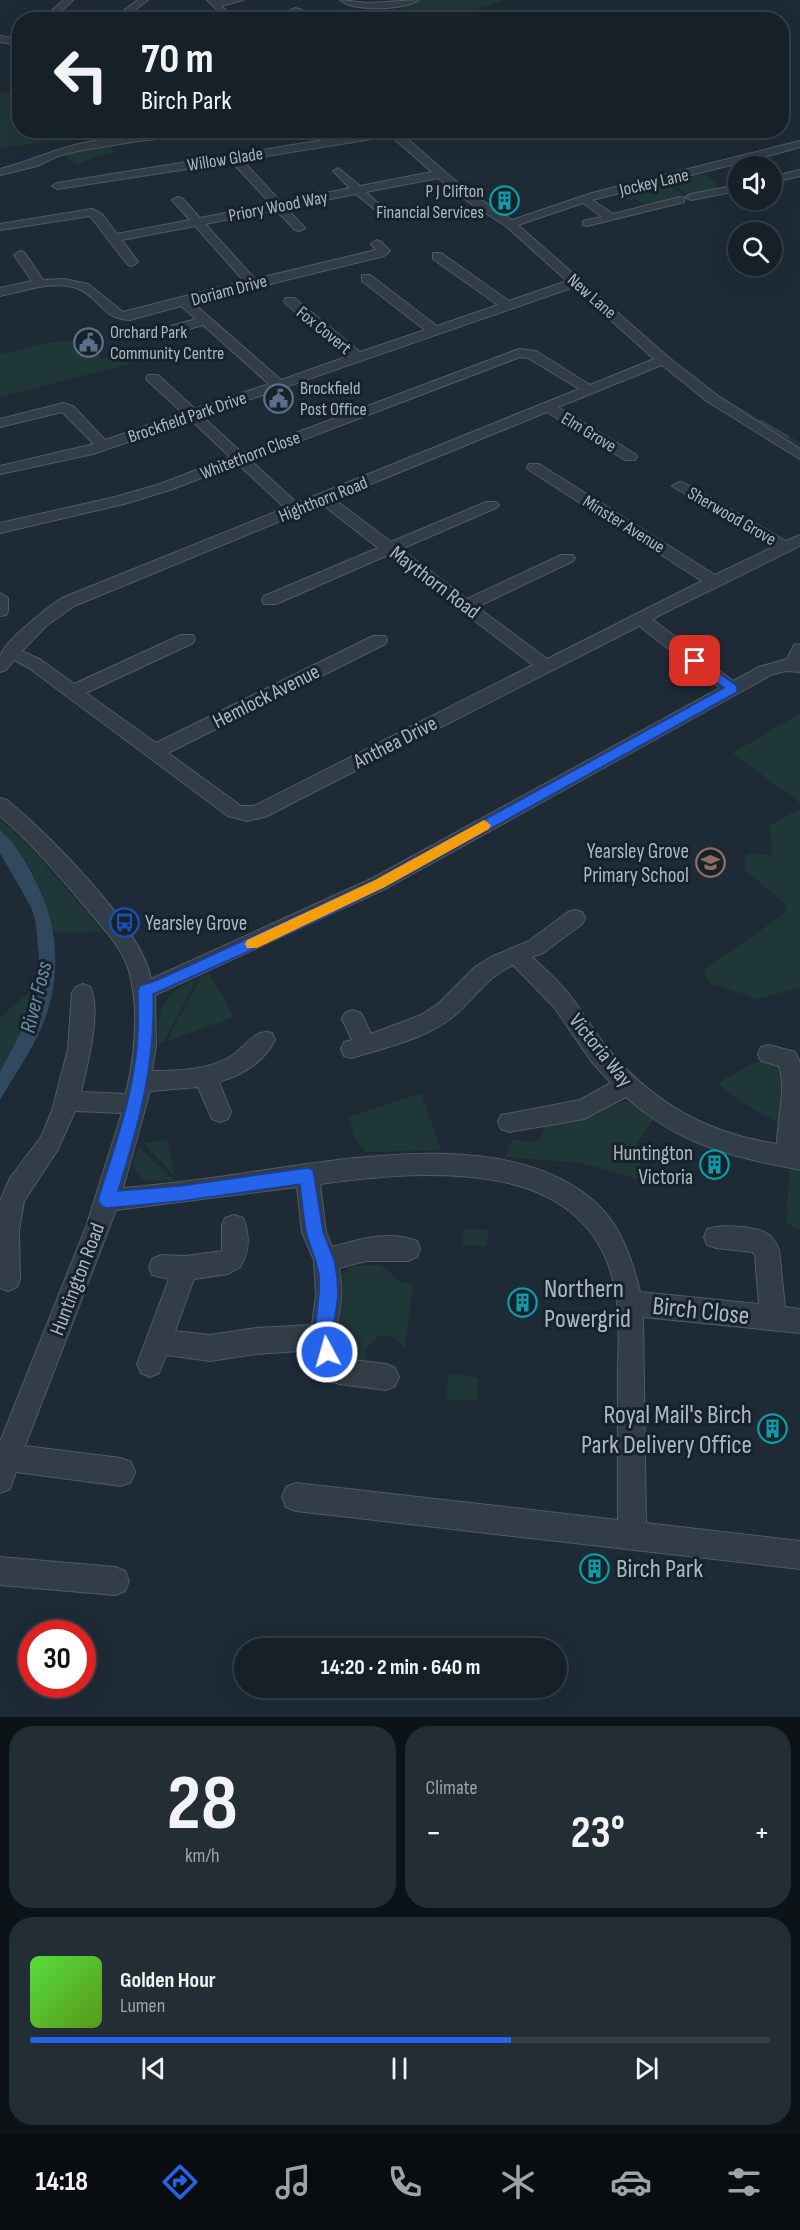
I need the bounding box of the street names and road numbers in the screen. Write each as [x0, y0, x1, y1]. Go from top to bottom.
street label: Willow Glade [186, 143, 264, 176]
street label: Jockey Lane [616, 164, 691, 201]
street label: Priory Wood Way [227, 187, 329, 226]
street label: New Lane [563, 269, 620, 323]
street label: Doriam Drive [189, 270, 269, 311]
street label: Fox Covert [292, 302, 356, 359]
street label: Brockfield Park Drive [125, 387, 249, 448]
street label: Elm Grove [557, 408, 620, 457]
street label: Whitethorn Close [197, 427, 303, 484]
street label: Highthorn Road [276, 472, 371, 527]
street label: Sherwood Grove [684, 483, 780, 550]
street label: Minster Avenue [579, 491, 669, 558]
street label: Maythorn Road [385, 540, 485, 624]
street label: Hemlock Avenue [209, 659, 324, 734]
street label: Anthea Drive [348, 711, 441, 775]
street label: Victoria Way [563, 1009, 638, 1092]
street label: Huntington Road [45, 1219, 110, 1339]
street label: Birch Close [651, 1291, 751, 1332]

